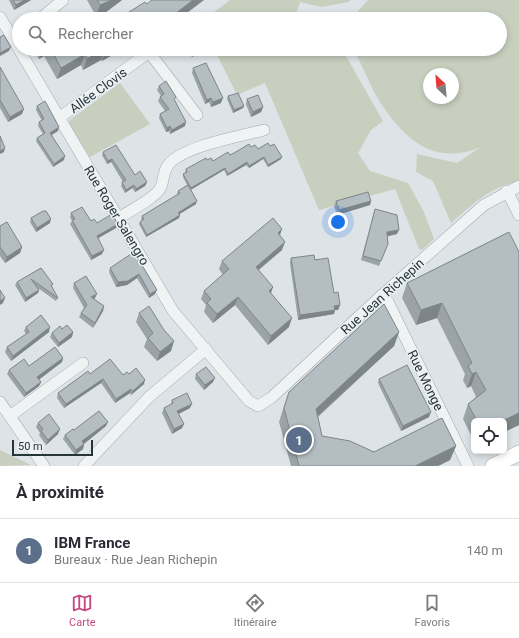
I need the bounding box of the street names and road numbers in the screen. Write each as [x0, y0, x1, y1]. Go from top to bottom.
street label: Allée Clovis [67, 65, 130, 116]
street label: Rue Roger Salengro [81, 163, 152, 268]
street label: Rue Jean Richepin [338, 255, 427, 338]
street label: Rue Monge [404, 348, 447, 413]

